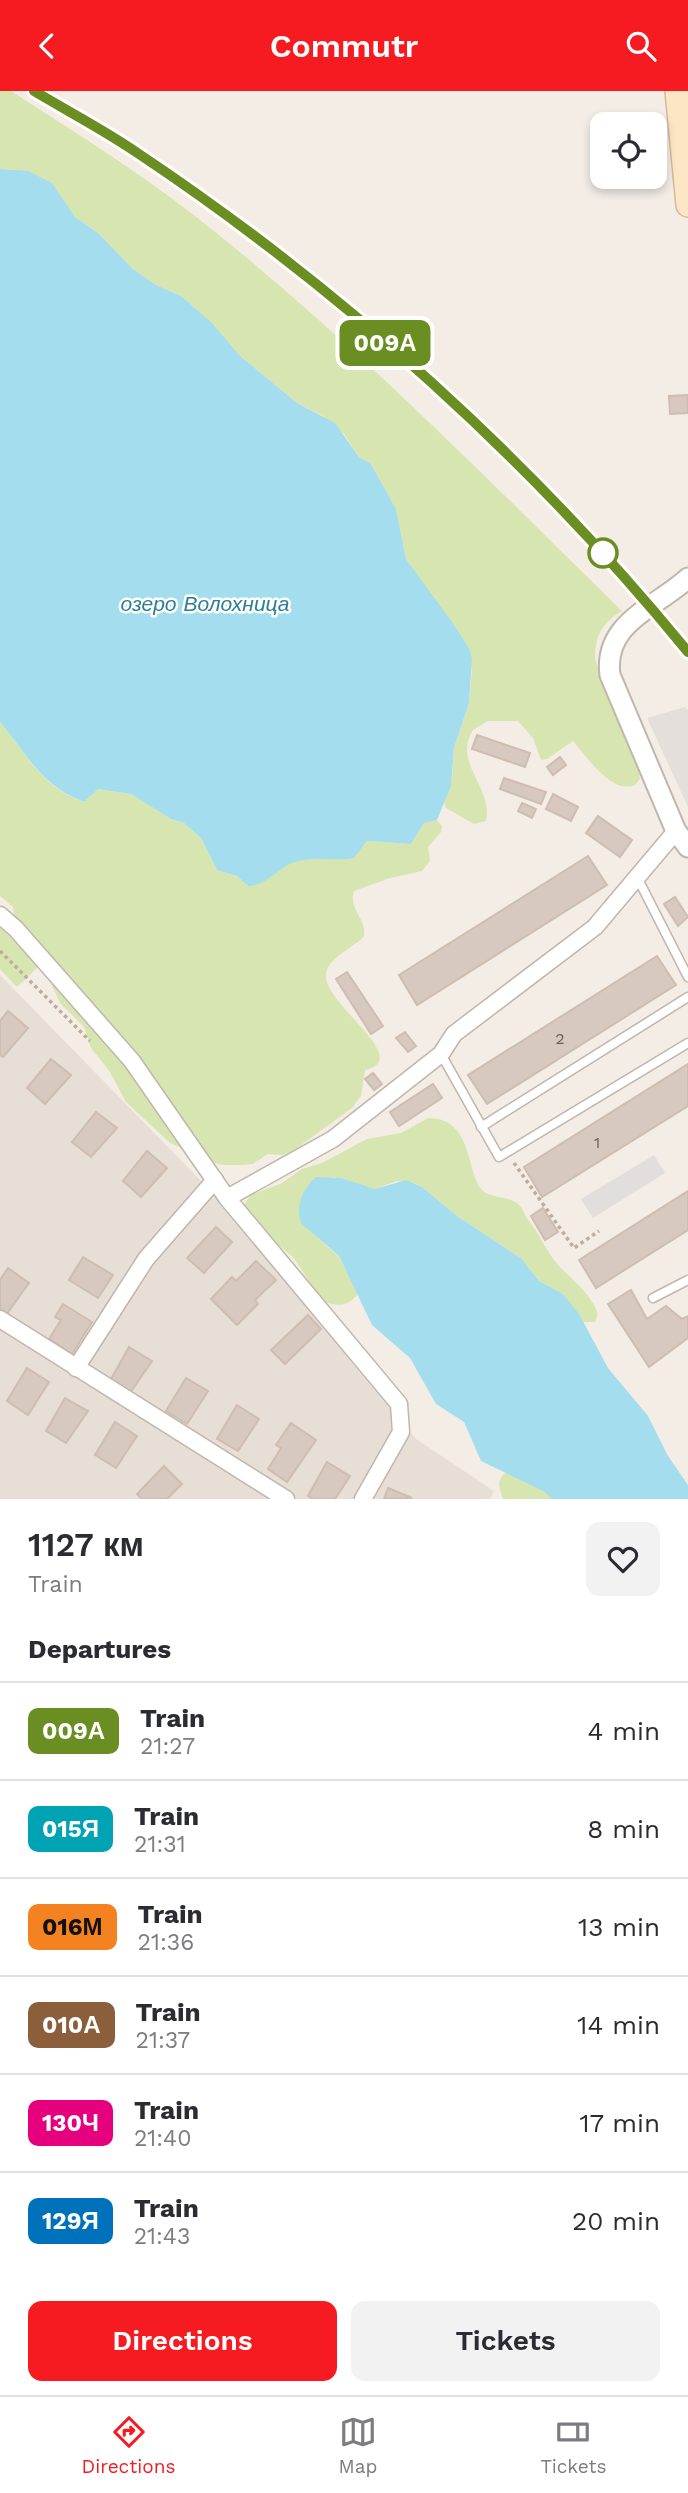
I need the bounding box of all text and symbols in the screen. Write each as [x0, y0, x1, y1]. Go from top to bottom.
icon: back [28, 27, 66, 65]
text: Commutr [270, 27, 418, 65]
icon: search [622, 27, 660, 65]
map controls [590, 112, 667, 189]
button: locate [590, 112, 667, 189]
line badge: 009А [336, 320, 434, 366]
text: 009А [353, 329, 417, 357]
unlabelled marker [588, 538, 618, 568]
water label: озеро Волохница [120, 591, 290, 616]
house number: 2 [555, 1029, 565, 1048]
house number: 1 [594, 1133, 600, 1152]
button: heart [586, 1522, 660, 1596]
text: 1127 км [28, 1525, 144, 1564]
text: Train [28, 1571, 83, 1598]
text: Departures [28, 1634, 171, 1664]
text: Train [140, 1703, 205, 1733]
text: 4 min [587, 1716, 660, 1746]
text: 009А [42, 1717, 105, 1745]
text: 21:27 [140, 1733, 195, 1760]
text: Train [134, 1801, 199, 1831]
text: 8 min [587, 1814, 660, 1844]
text: 015Я [42, 1815, 99, 1843]
text: 21:31 [134, 1831, 186, 1858]
text: Train [138, 1899, 203, 1929]
text: 13 min [578, 1912, 660, 1942]
text: 016М [42, 1913, 103, 1941]
text: 21:36 [138, 1929, 194, 1956]
text: Train [136, 1997, 201, 2027]
text: 14 min [577, 2010, 660, 2040]
text: 010А [42, 2011, 101, 2039]
text: 21:37 [136, 2027, 190, 2054]
text: Train [134, 2095, 199, 2125]
text: 17 min [579, 2108, 660, 2138]
text: 130Ч [42, 2109, 99, 2137]
text: 21:40 [134, 2125, 191, 2152]
text: Train [134, 2193, 199, 2223]
text: 20 min [572, 2206, 660, 2236]
text: 129Я [42, 2207, 99, 2235]
text: 21:43 [134, 2223, 190, 2250]
button: Directions [28, 2301, 337, 2381]
button: Tickets [351, 2301, 660, 2381]
tab: Directions [82, 2413, 175, 2478]
tab: Map [339, 2413, 377, 2478]
tab: Tickets [540, 2413, 606, 2478]

